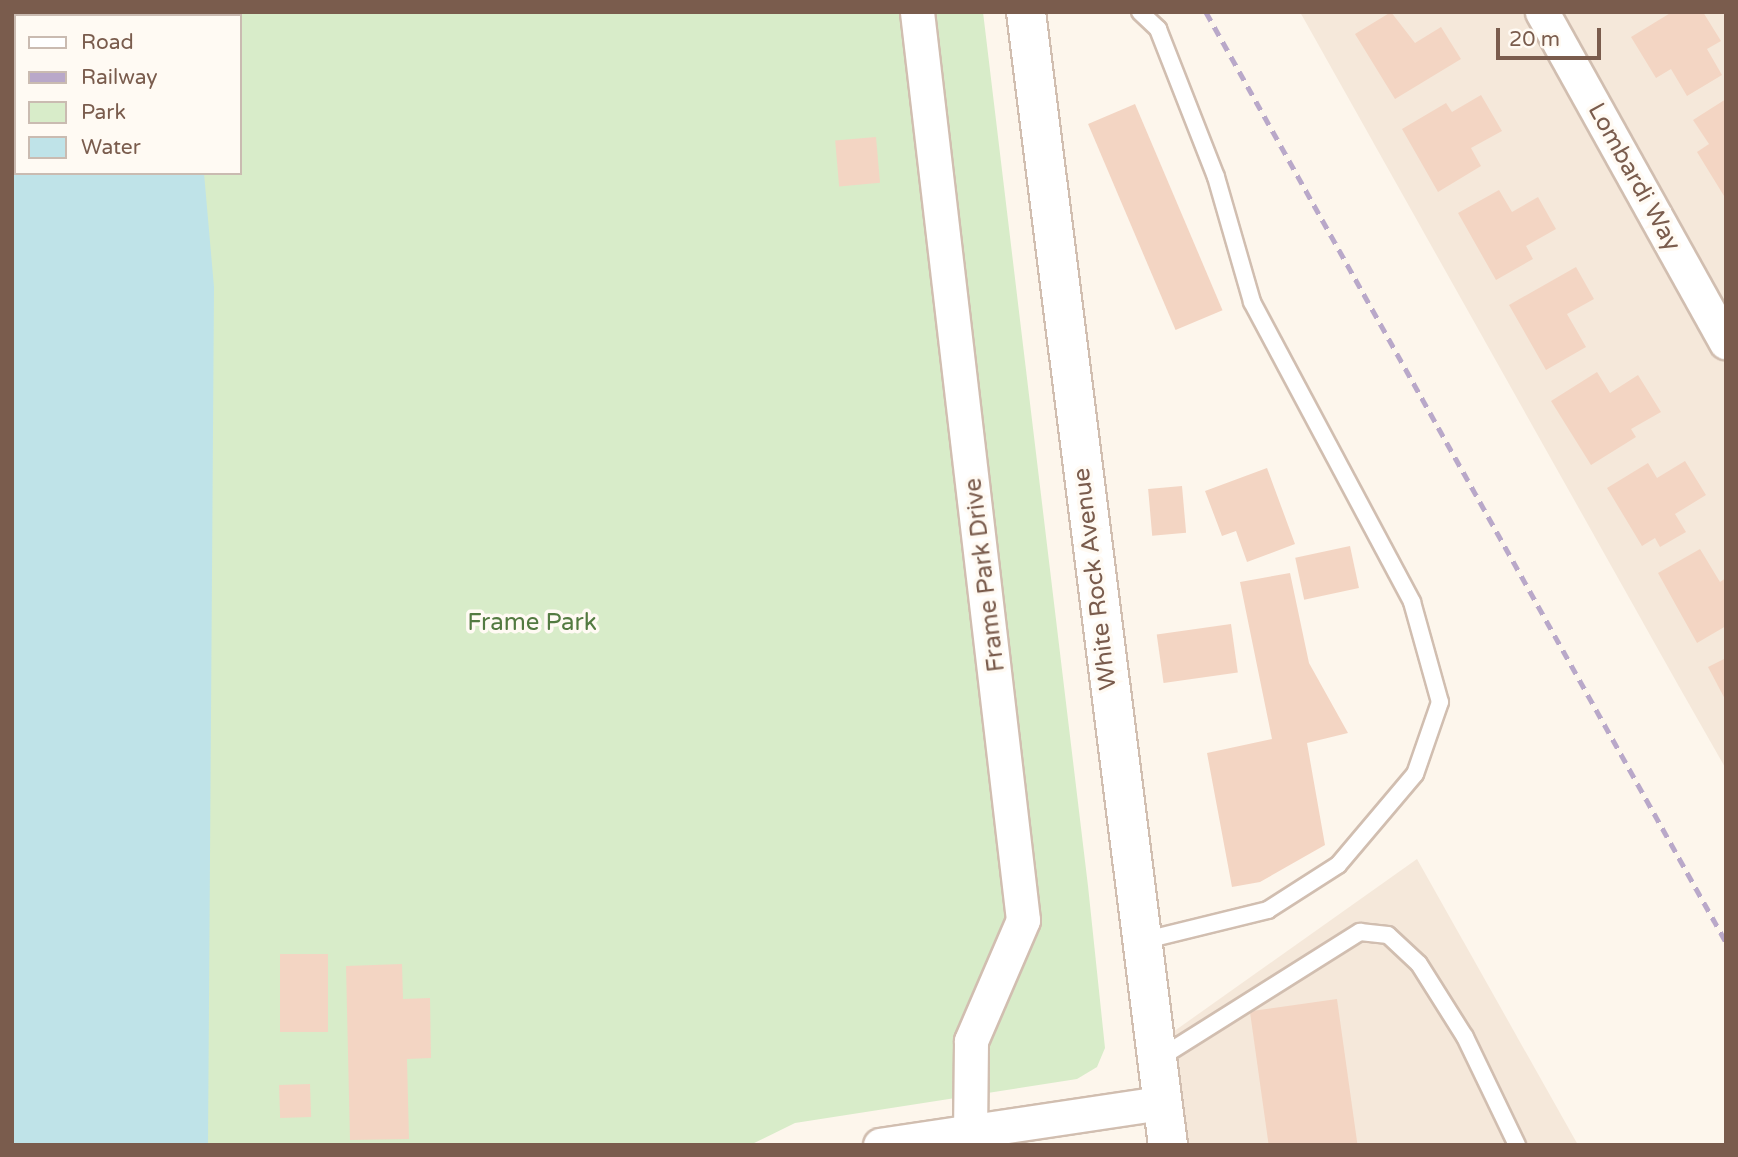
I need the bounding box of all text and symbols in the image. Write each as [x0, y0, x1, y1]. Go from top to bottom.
legend [14, 14, 242, 175]
scale bar [1500, 14, 1605, 58]
text: 20 m [1509, 27, 1560, 52]
text: Road [81, 30, 134, 55]
text: Railway [81, 65, 158, 90]
street label: Lombardi Way [1581, 98, 1687, 256]
text: Park [81, 100, 126, 125]
text: Water [81, 135, 141, 160]
street label: White Rock Avenue [1067, 466, 1123, 692]
street label: Frame Park Drive [959, 476, 1011, 674]
park label: Frame Park [467, 609, 597, 637]

